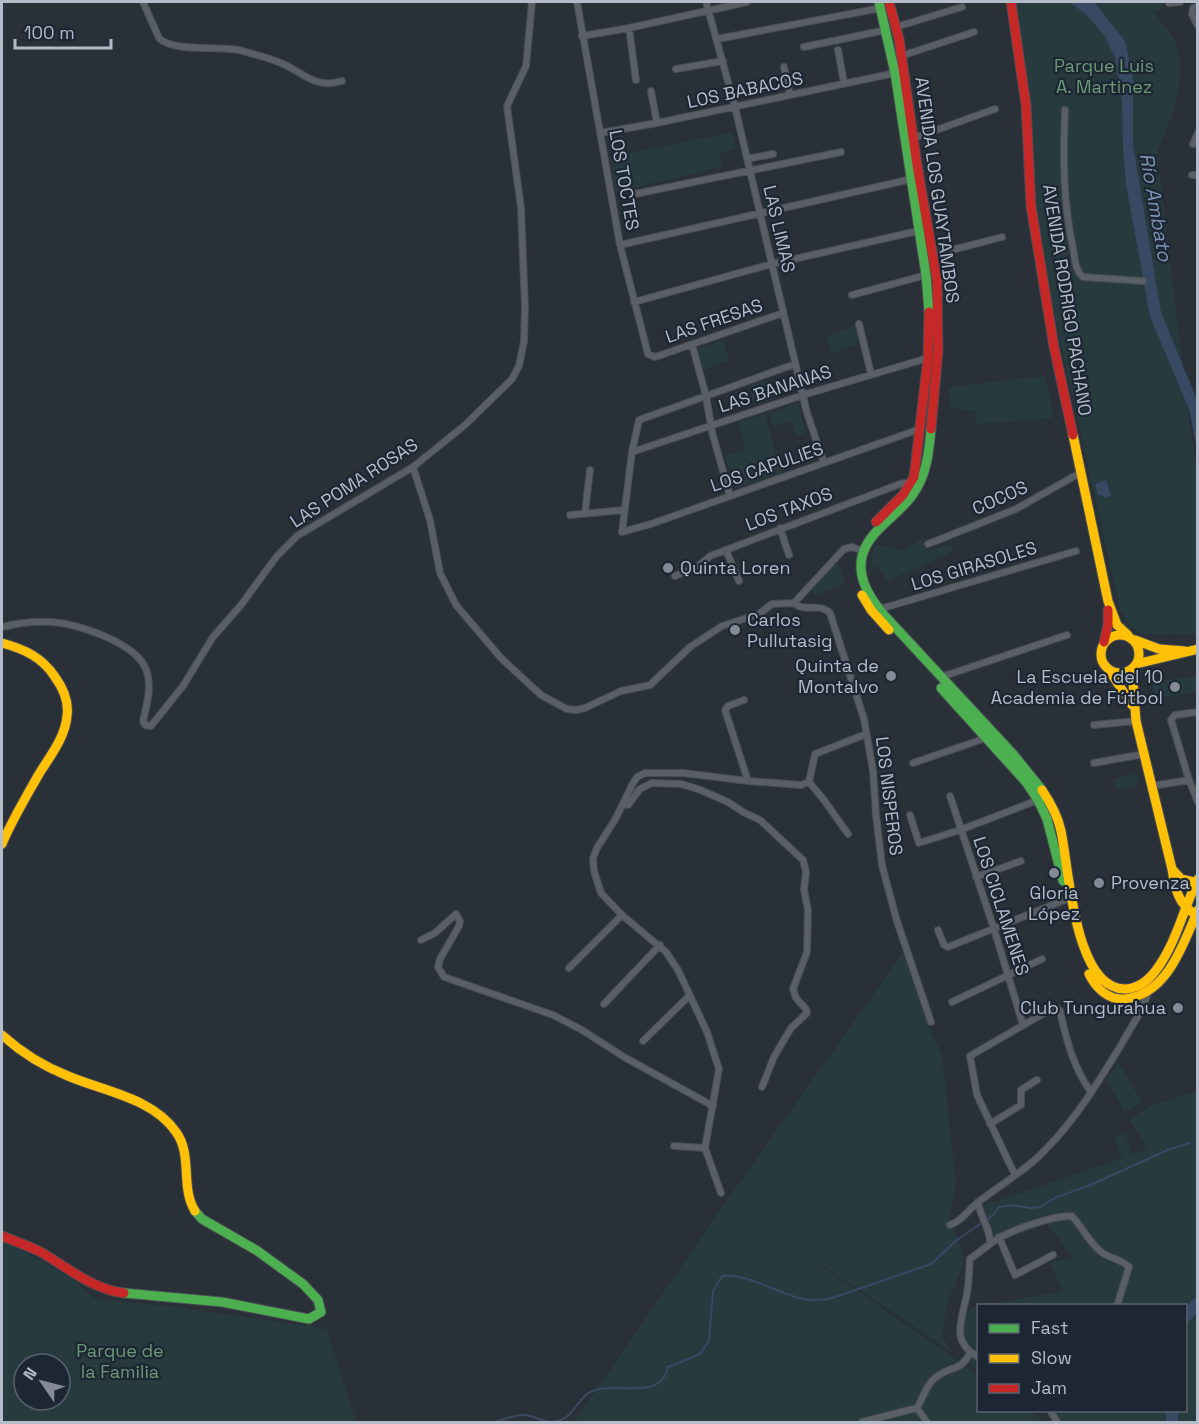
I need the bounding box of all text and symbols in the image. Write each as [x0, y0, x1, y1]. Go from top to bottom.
scale bar [15, 12, 111, 50]
text: 100 m [24, 21, 75, 44]
park label: Parque Luis A. Martinez [1054, 54, 1154, 98]
street label: LOS BABACOS [685, 66, 805, 113]
street label: AVENIDA LOS GUAYTAMBOS [910, 75, 965, 305]
street label: LOS TOCTES [604, 128, 645, 232]
water label: Río Ambato [1134, 151, 1178, 264]
street label: AVENIDA RODRIGO PACHANO [1038, 182, 1097, 417]
street label: LAS LIMAS [758, 183, 801, 275]
street label: LAS FRESAS [662, 293, 765, 348]
street label: LAS BANANAS [715, 359, 834, 418]
street label: LAS POMA ROSAS [286, 433, 422, 532]
street label: LOS CAPULIES [707, 436, 826, 497]
street label: COCOS [969, 475, 1031, 520]
street label: LOS TAXOS [742, 481, 836, 536]
street label: LOS GIRASOLES [908, 535, 1039, 596]
place label: Quinta Loren [680, 556, 791, 579]
marker: Quinta Loren [661, 561, 675, 575]
place label: Carlos Pullutasig [747, 608, 833, 652]
marker: Carlos Pullutasig [728, 623, 742, 637]
place label: Quinta de Montalvo [795, 654, 879, 698]
place label: La Escuela del 10 Academia de Fútbol [991, 665, 1163, 709]
marker: Quinta de Montalvo [884, 669, 898, 683]
marker: La Escuela del 10 Academia de Fútbol [1168, 680, 1182, 694]
street label: LOS NISPEROS [871, 735, 908, 857]
street label: LOS CICLAMENES [968, 833, 1035, 978]
marker: Gloria López [1047, 866, 1061, 880]
place label: Provenza [1111, 871, 1190, 894]
marker: Provenza [1092, 876, 1106, 890]
place label: Gloria López [1028, 881, 1080, 925]
place label: Club Tungurahua [1020, 996, 1166, 1019]
marker: Club Tungurahua [1171, 1001, 1185, 1015]
legend [977, 1304, 1187, 1412]
text: Fast [1031, 1316, 1068, 1339]
park label: Parque de la Familia [76, 1339, 164, 1383]
text: Slow [1031, 1346, 1072, 1369]
north arrow [12, 1352, 72, 1412]
text: N [18, 1363, 42, 1384]
text: Jam [1031, 1376, 1067, 1399]

